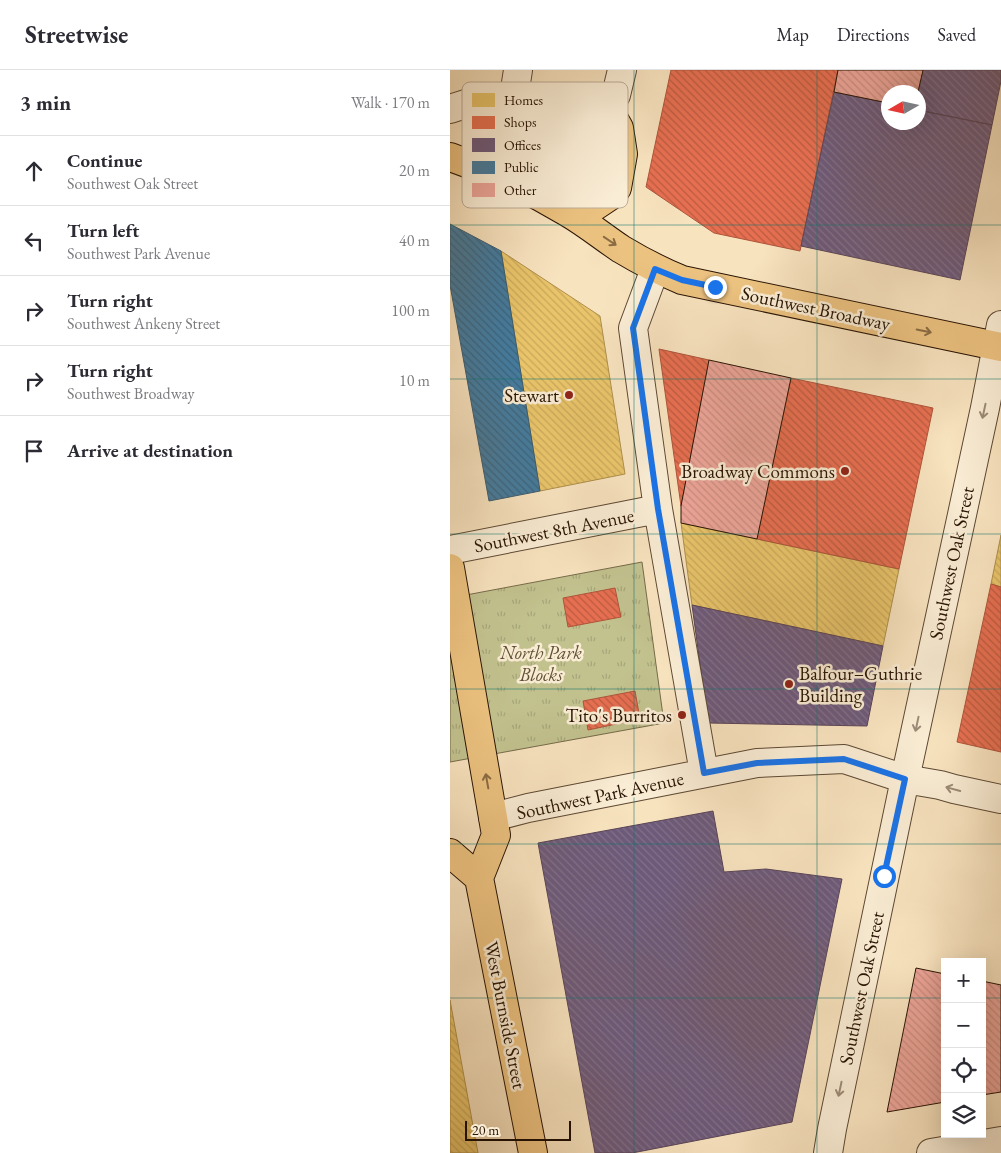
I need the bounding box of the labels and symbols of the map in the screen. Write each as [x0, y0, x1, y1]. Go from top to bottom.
legend [462, 82, 628, 208]
north arrow [881, 85, 926, 130]
text: Homes [504, 91, 544, 109]
text: Shops [504, 113, 537, 131]
text: Offices [504, 136, 541, 154]
text: Public [504, 158, 539, 176]
text: Other [504, 181, 537, 199]
one-way arrow [602, 236, 616, 246]
route end [704, 276, 727, 299]
street label: Southwest Broadway [739, 281, 893, 337]
one-way arrow [915, 326, 931, 336]
place label: Stewart [504, 383, 559, 408]
marker: Stewart [563, 389, 575, 401]
one-way arrow [979, 403, 988, 419]
place label: Broadway Commons [681, 459, 835, 484]
marker: Broadway Commons [839, 465, 851, 477]
street label: Southwest Oak Street [923, 484, 980, 642]
street label: Southwest 8th Avenue [472, 503, 636, 558]
park label: North Park Blocks [499, 640, 582, 687]
place label: Balfour–Guthrie Building [799, 661, 922, 708]
marker: Balfour–Guthrie Building [783, 678, 795, 690]
place label: Tito's Burritos [565, 703, 672, 728]
marker: Tito's Burritos [676, 709, 688, 721]
one-way arrow [911, 716, 921, 732]
street label: Southwest Park Avenue [514, 766, 686, 825]
one-way arrow [482, 773, 492, 789]
one-way arrow [946, 783, 962, 793]
route start [873, 865, 896, 888]
street label: Southwest Oak Street [833, 909, 890, 1067]
street label: West Burnside Street [479, 939, 532, 1091]
one-way arrow [835, 1080, 844, 1096]
scale bar [465, 1118, 571, 1141]

